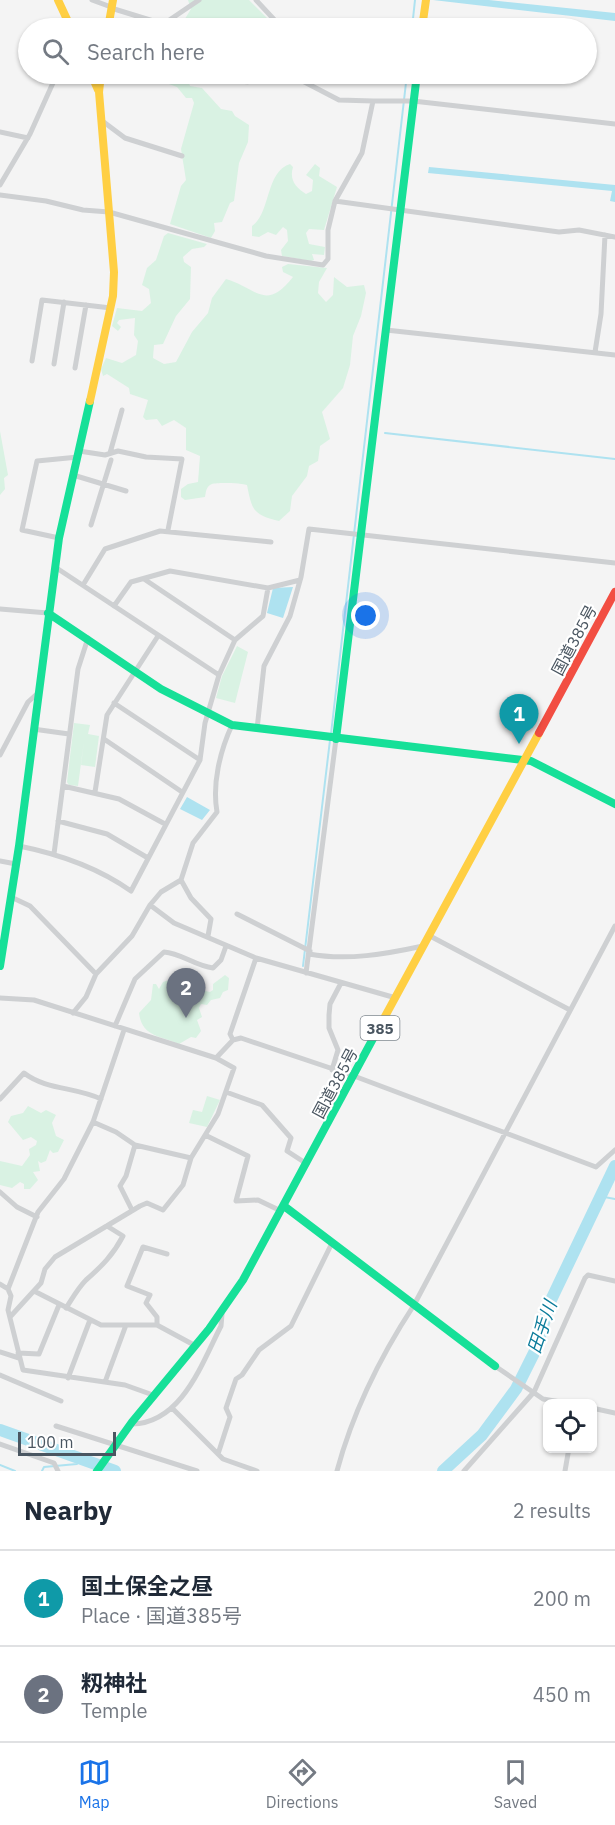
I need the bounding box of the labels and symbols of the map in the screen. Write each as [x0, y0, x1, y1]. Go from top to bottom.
your location [351, 601, 380, 630]
street label: 国道385号 [547, 601, 601, 679]
pin: 1 [500, 694, 538, 744]
pin: 2 [166, 968, 206, 1018]
road number: 385 [360, 1016, 400, 1040]
street label: 国道385号 [308, 1044, 362, 1122]
water label: 田手川 [522, 1296, 562, 1356]
scale bar [18, 1429, 116, 1456]

